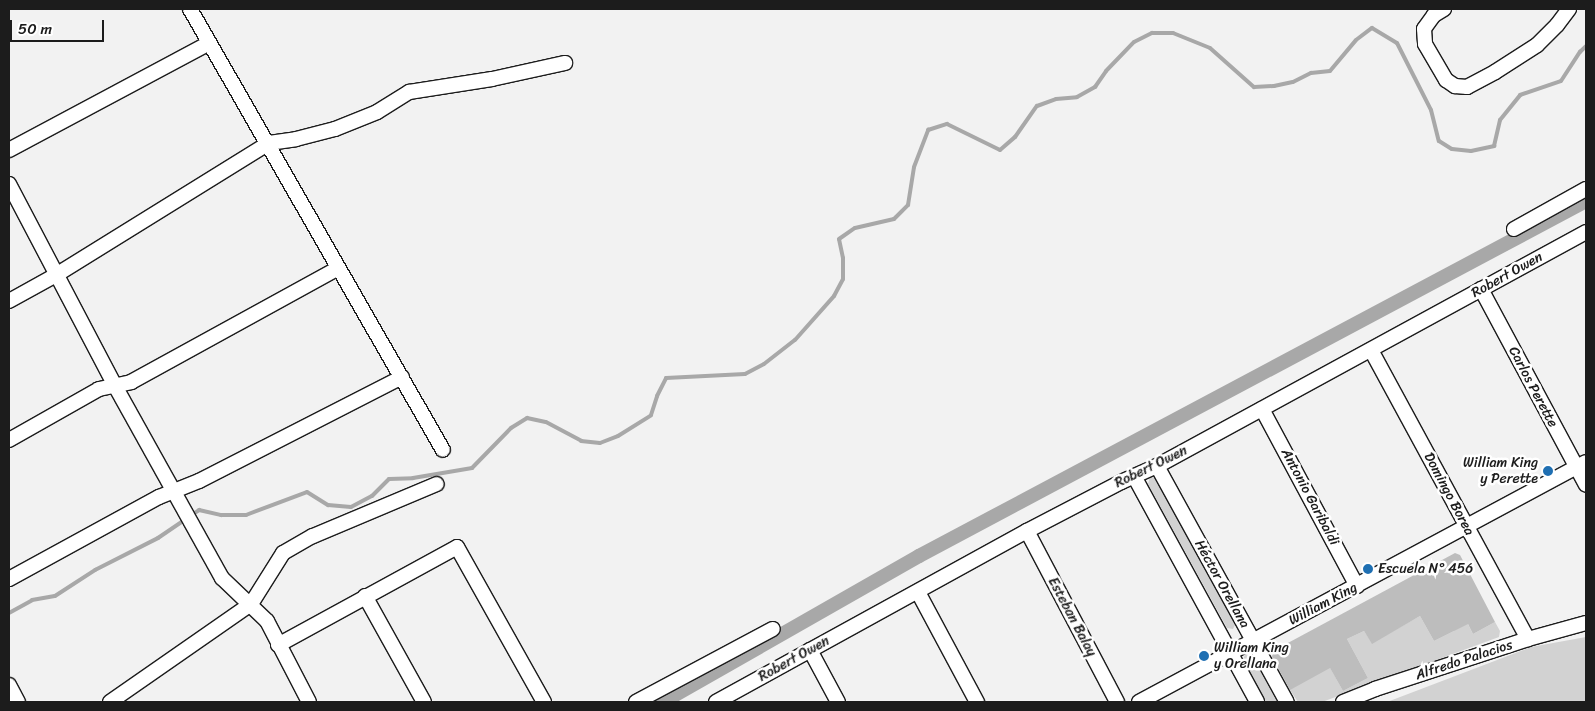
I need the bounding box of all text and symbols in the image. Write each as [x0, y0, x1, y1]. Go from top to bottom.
scale bar [12, 10, 106, 42]
text: 50 m [18, 16, 52, 42]
street label: Robert Owen [1468, 249, 1546, 301]
street label: Carlos Perette [1505, 344, 1561, 430]
street label: Robert Owen [1112, 442, 1190, 492]
street label: Antonio Garibaldi [1277, 446, 1343, 548]
street label: Domingo Borea [1420, 450, 1478, 538]
place label: William King y Perette [1463, 455, 1538, 488]
marker: William King y Perette [1542, 465, 1554, 477]
street label: Héctor Orellana [1191, 537, 1253, 631]
place label: Escuela N° 456 [1378, 561, 1473, 577]
marker: Escuela N° 456 [1362, 563, 1374, 575]
street label: Esteban Balay [1044, 574, 1100, 660]
street label: William King [1286, 579, 1360, 629]
street label: Robert Owen [755, 633, 833, 685]
street label: Alfredo Palacios [1414, 636, 1514, 684]
place label: William King y Orellana [1214, 640, 1289, 672]
marker: William King y Orellana [1198, 650, 1210, 662]

